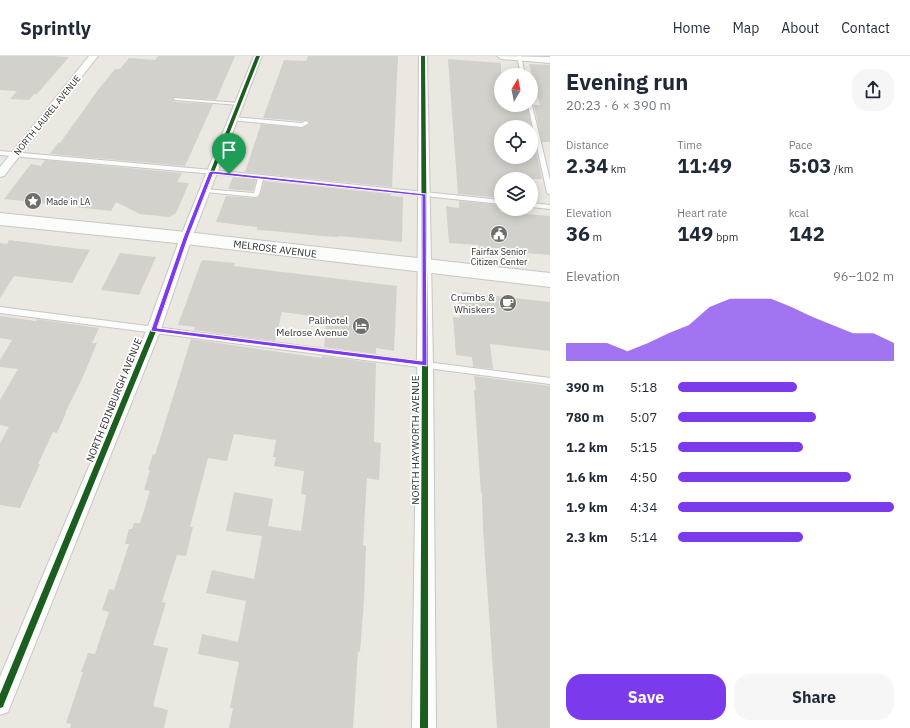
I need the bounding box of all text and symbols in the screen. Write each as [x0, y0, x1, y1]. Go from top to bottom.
text: Sprintly [20, 16, 91, 40]
text: Home [673, 19, 710, 37]
text: Map [732, 19, 759, 37]
text: About [781, 19, 819, 37]
text: Contact [841, 19, 890, 37]
text: Evening run [566, 67, 688, 96]
north arrow [494, 68, 538, 112]
map controls [494, 68, 538, 216]
button: share [852, 69, 894, 111]
street label: NORTH LAUREL AVENUE [11, 73, 83, 157]
text: 20:23 · 6 × 390 m [566, 97, 671, 114]
button: locate [494, 120, 538, 164]
pin [212, 133, 246, 174]
text: Distance [566, 138, 609, 152]
text: Time [677, 138, 702, 152]
text: Pace [789, 138, 813, 152]
icon: arrive [218, 139, 240, 161]
text: 2.34 [566, 152, 608, 179]
text: 11:49 [677, 152, 732, 179]
text: 5:03 [789, 152, 831, 179]
text: km [608, 162, 626, 176]
text: /km [831, 162, 853, 176]
button: layers [494, 172, 538, 216]
place icon: Made in LA [23, 191, 43, 211]
place label: Made in LA [46, 196, 91, 207]
text: Elevation [566, 206, 612, 220]
text: Heart rate [677, 206, 727, 220]
text: kcal [789, 206, 809, 220]
text: 36 [566, 220, 590, 247]
text: 149 [677, 220, 713, 247]
text: 142 [789, 220, 825, 247]
public building icon: Fairfax Senior Citizen Center [489, 224, 509, 244]
text: m [590, 230, 602, 244]
text: bpm [713, 230, 738, 244]
street label: MELROSE AVENUE [233, 237, 318, 261]
place label: Fairfax Senior Citizen Center [471, 246, 528, 267]
text: Elevation [566, 268, 620, 285]
text: 96–102 m [833, 268, 894, 285]
place label: Crumbs & Whiskers [451, 291, 495, 316]
cafe icon: Crumbs & Whiskers [498, 293, 518, 313]
place label: Palihotel Melrose Avenue [276, 314, 348, 339]
hotel icon: Palihotel Melrose Avenue [351, 316, 371, 336]
street label: NORTH EDINBURGH AVENUE [83, 336, 145, 464]
street label: NORTH HAYWORTH AVENUE [409, 375, 422, 505]
text: 390 m [566, 379, 604, 396]
text: 5:18 [630, 379, 657, 396]
text: 780 m [566, 409, 604, 426]
text: 5:07 [630, 409, 657, 426]
text: 1.2 km [566, 439, 608, 456]
text: 5:15 [630, 439, 657, 456]
text: 1.6 km [566, 469, 608, 486]
text: 4:50 [630, 469, 657, 486]
text: 1.9 km [566, 499, 608, 516]
text: 4:34 [630, 499, 657, 516]
text: 2.3 km [566, 529, 608, 546]
text: 5:14 [630, 529, 657, 546]
button: Save [566, 674, 726, 720]
button: Share [734, 674, 894, 720]

